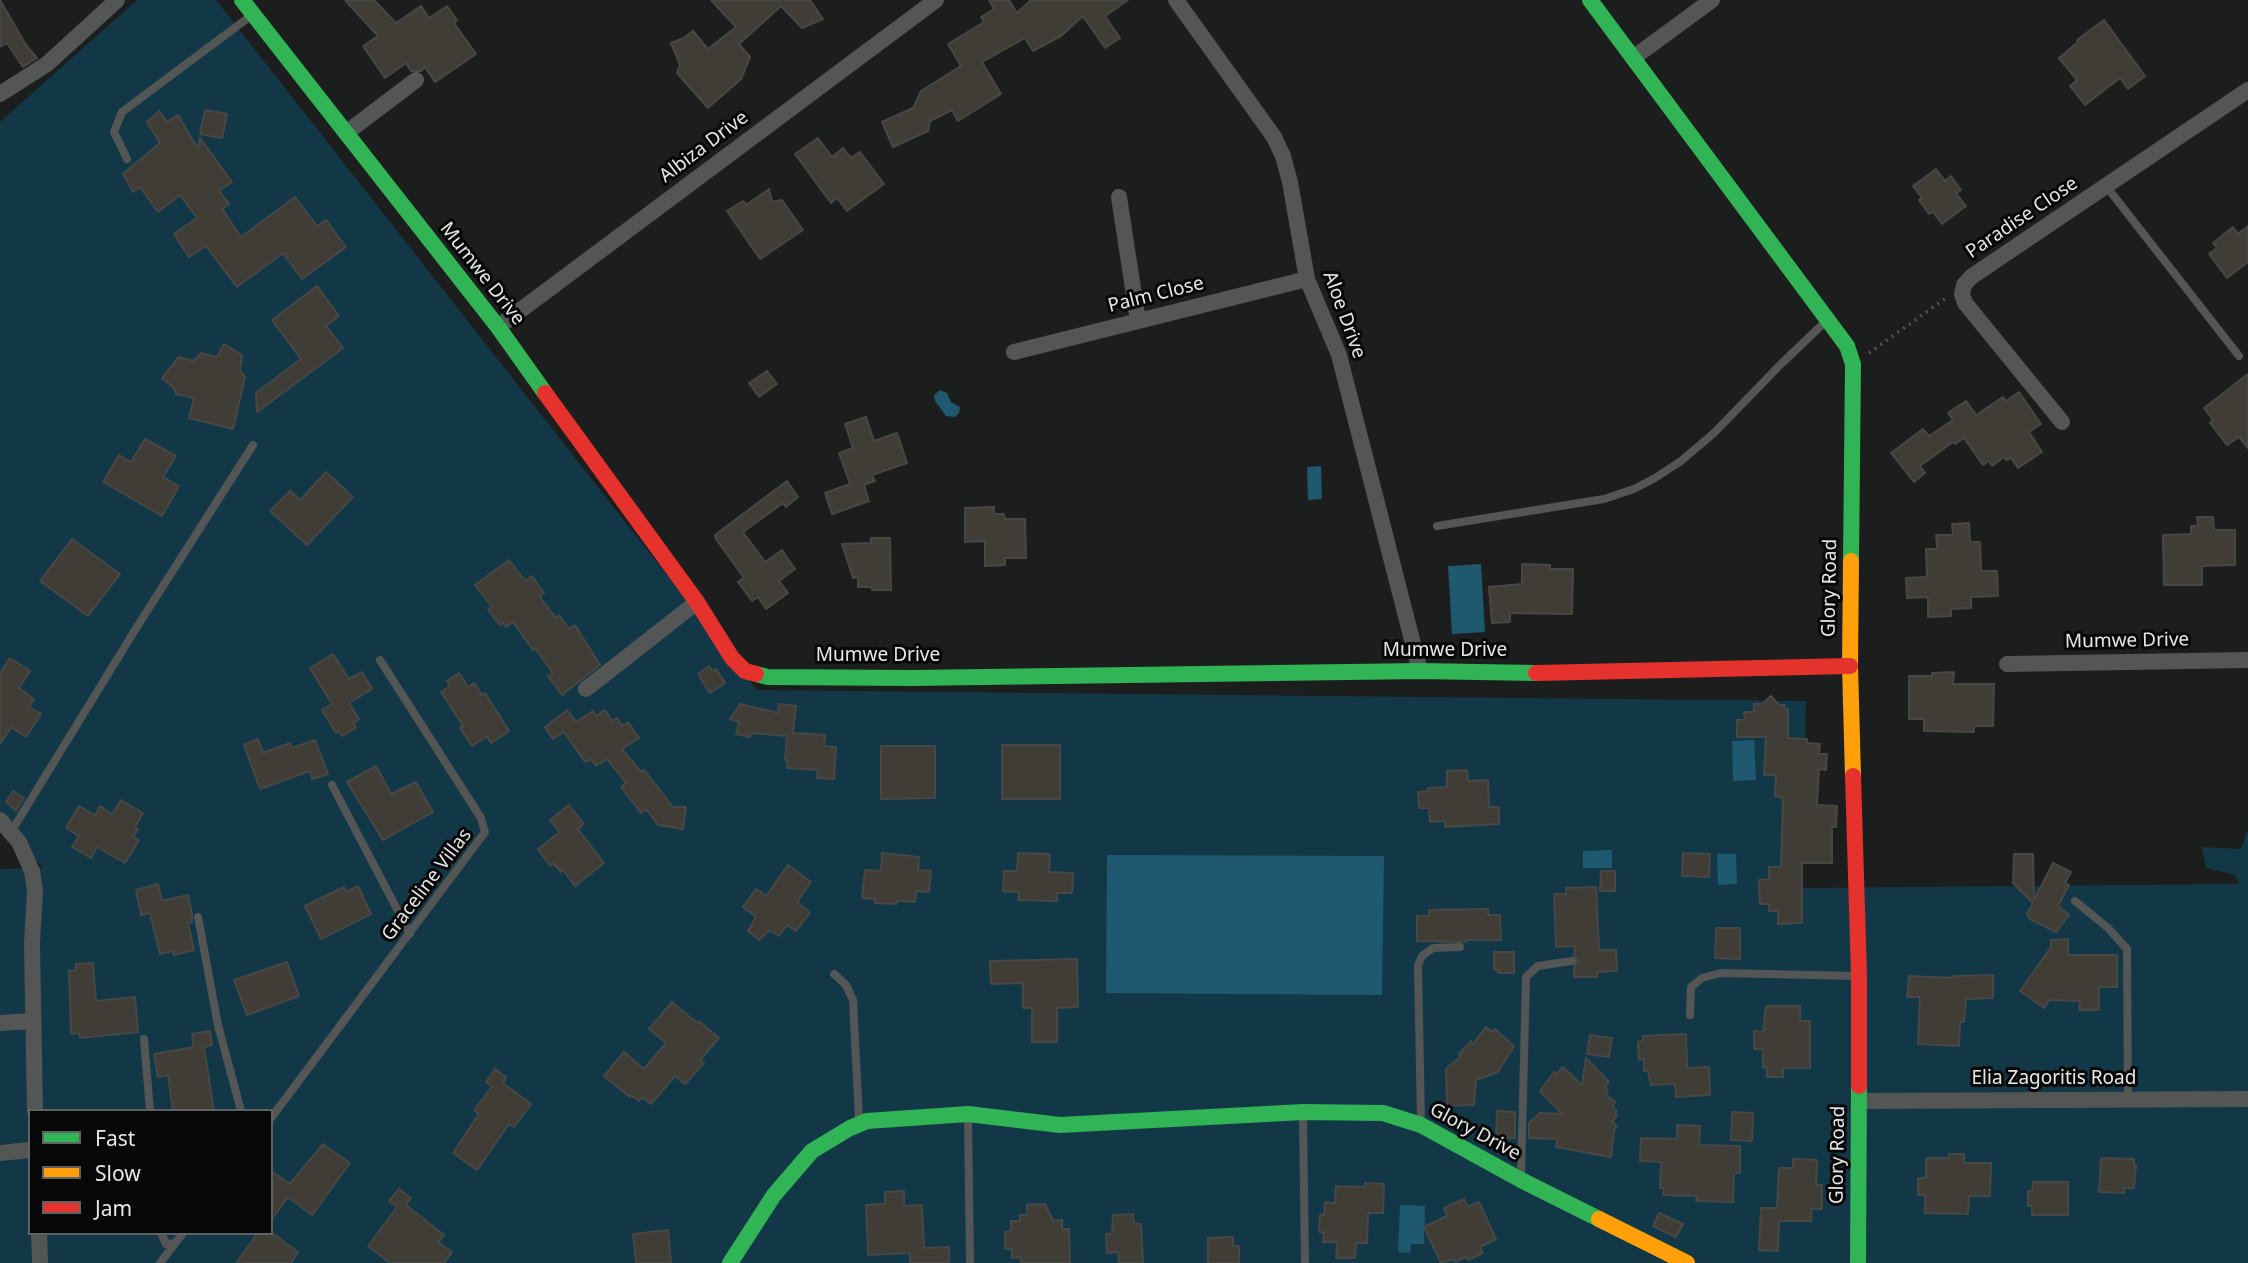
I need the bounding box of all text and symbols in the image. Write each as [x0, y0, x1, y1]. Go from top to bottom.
street label: Albiza Drive [655, 106, 753, 188]
street label: Paradise Close [1962, 172, 2082, 264]
street label: Mumwe Drive [435, 218, 529, 330]
street label: Aloe Drive [1318, 268, 1370, 362]
street label: Palm Close [1106, 272, 1206, 318]
street label: Glory Road [1818, 539, 1842, 637]
street label: Mumwe Drive [2065, 629, 2189, 653]
street label: Mumwe Drive [1383, 640, 1507, 662]
street label: Mumwe Drive [816, 645, 940, 667]
street label: Graceline Villas [377, 824, 477, 946]
street label: Elia Zagoritis Road [1972, 1068, 2136, 1090]
street label: Glory Drive [1426, 1099, 1524, 1165]
street label: Glory Road [1826, 1106, 1850, 1204]
legend [28, 1109, 273, 1235]
text: Fast [95, 1124, 135, 1152]
text: Slow [95, 1159, 141, 1187]
text: Jam [95, 1194, 132, 1222]

